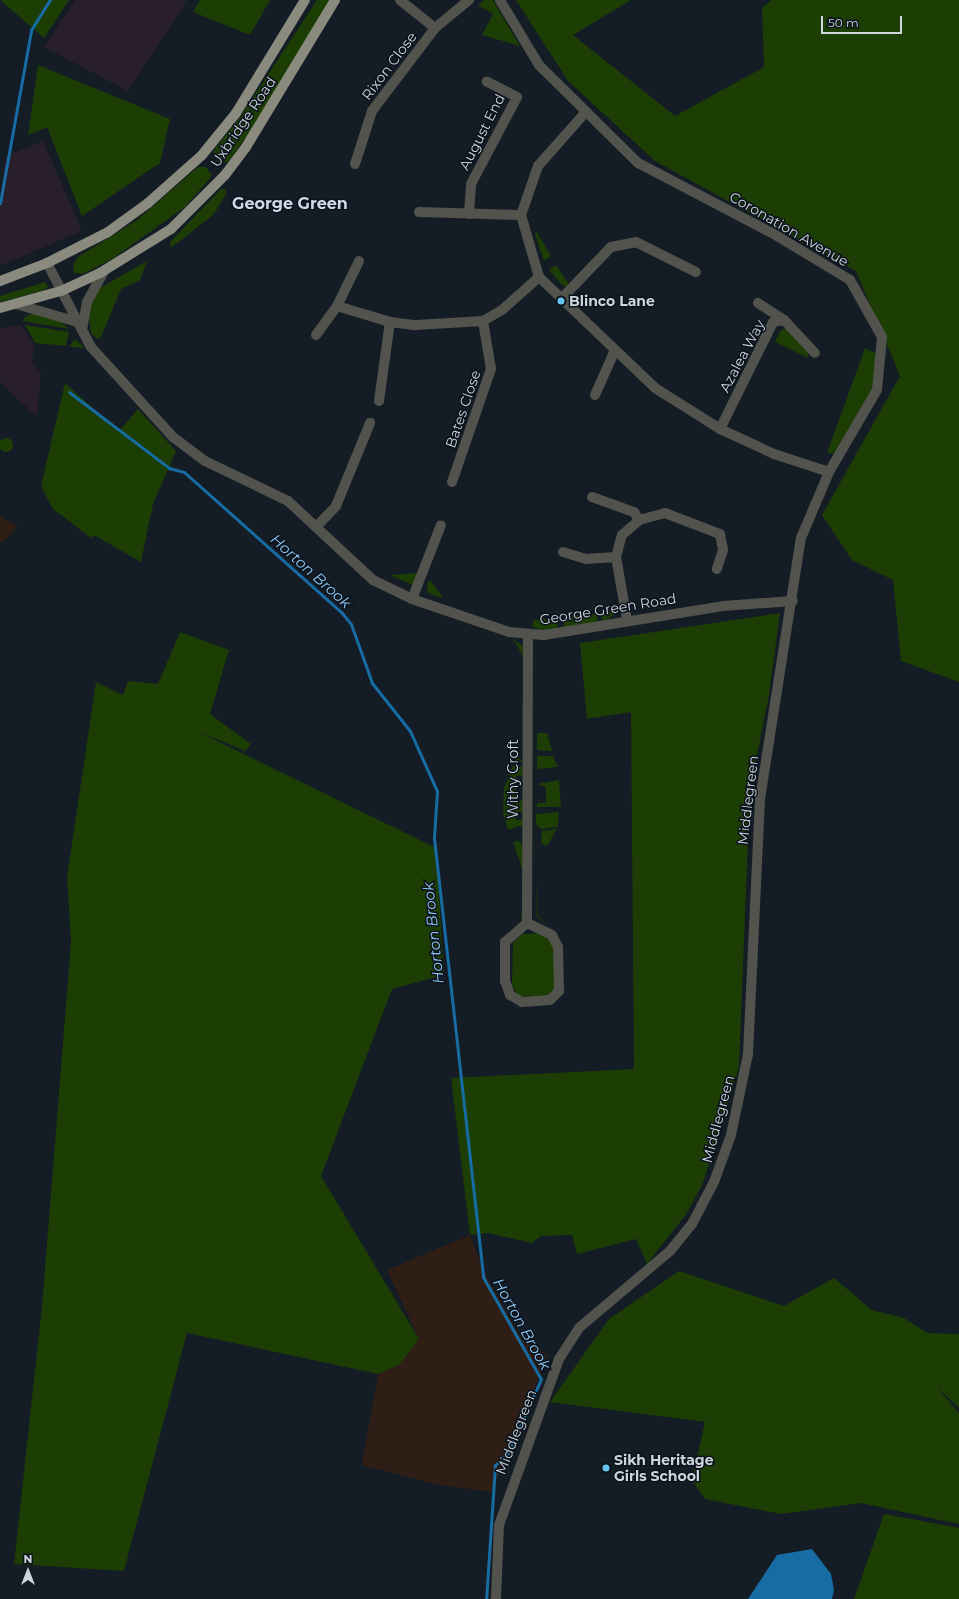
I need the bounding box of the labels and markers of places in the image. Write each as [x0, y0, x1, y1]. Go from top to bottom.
place label: Blinco Lane [569, 293, 655, 309]
marker: Blinco Lane [556, 296, 566, 306]
place label: Sikh Heritage Girls School [614, 1452, 713, 1484]
marker: Sikh Heritage Girls School [601, 1463, 611, 1473]

